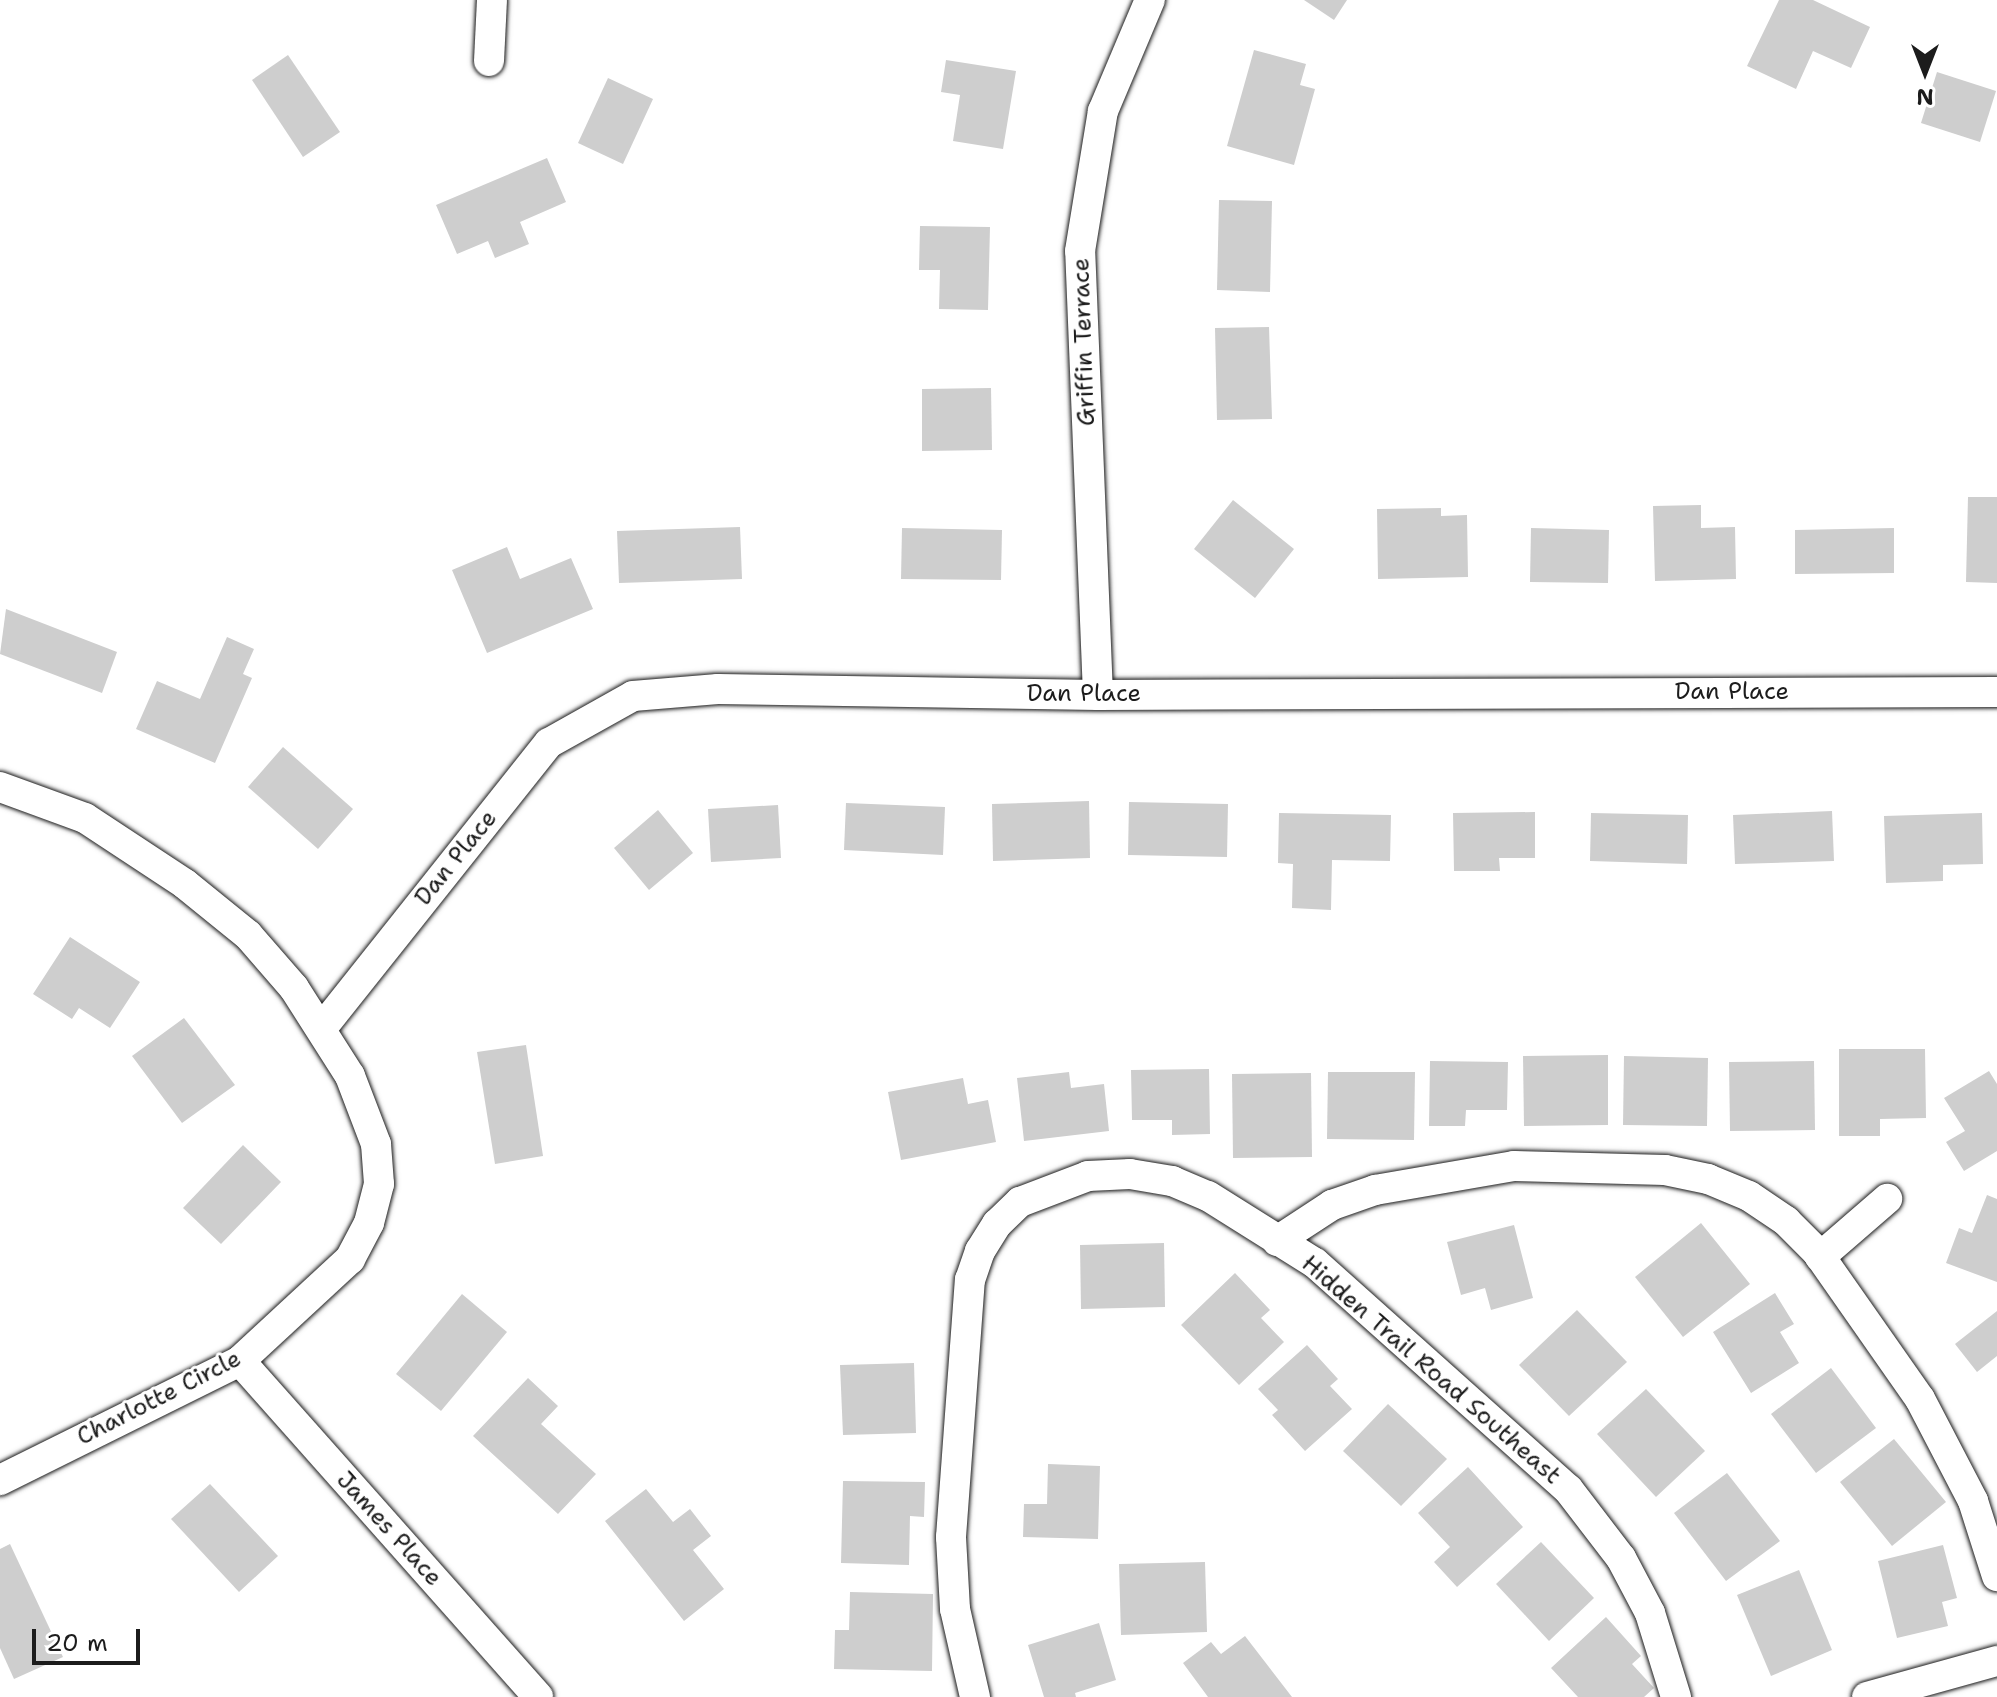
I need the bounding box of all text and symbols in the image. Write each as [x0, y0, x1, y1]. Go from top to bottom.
north arrow [1885, 32, 1965, 112]
text: N [1916, 82, 1934, 111]
street label: Griffin Terrace [1067, 257, 1101, 427]
street label: Dan Place [1675, 678, 1789, 706]
street label: Dan Place [1027, 680, 1141, 708]
street label: Dan Place [409, 805, 503, 911]
street label: Hidden Trail Road Southeast [1295, 1250, 1567, 1490]
street label: Charlotte Circle [72, 1344, 246, 1452]
street label: James Place [330, 1466, 448, 1592]
scale bar [36, 1613, 144, 1663]
text: 20 m [46, 1627, 108, 1659]

